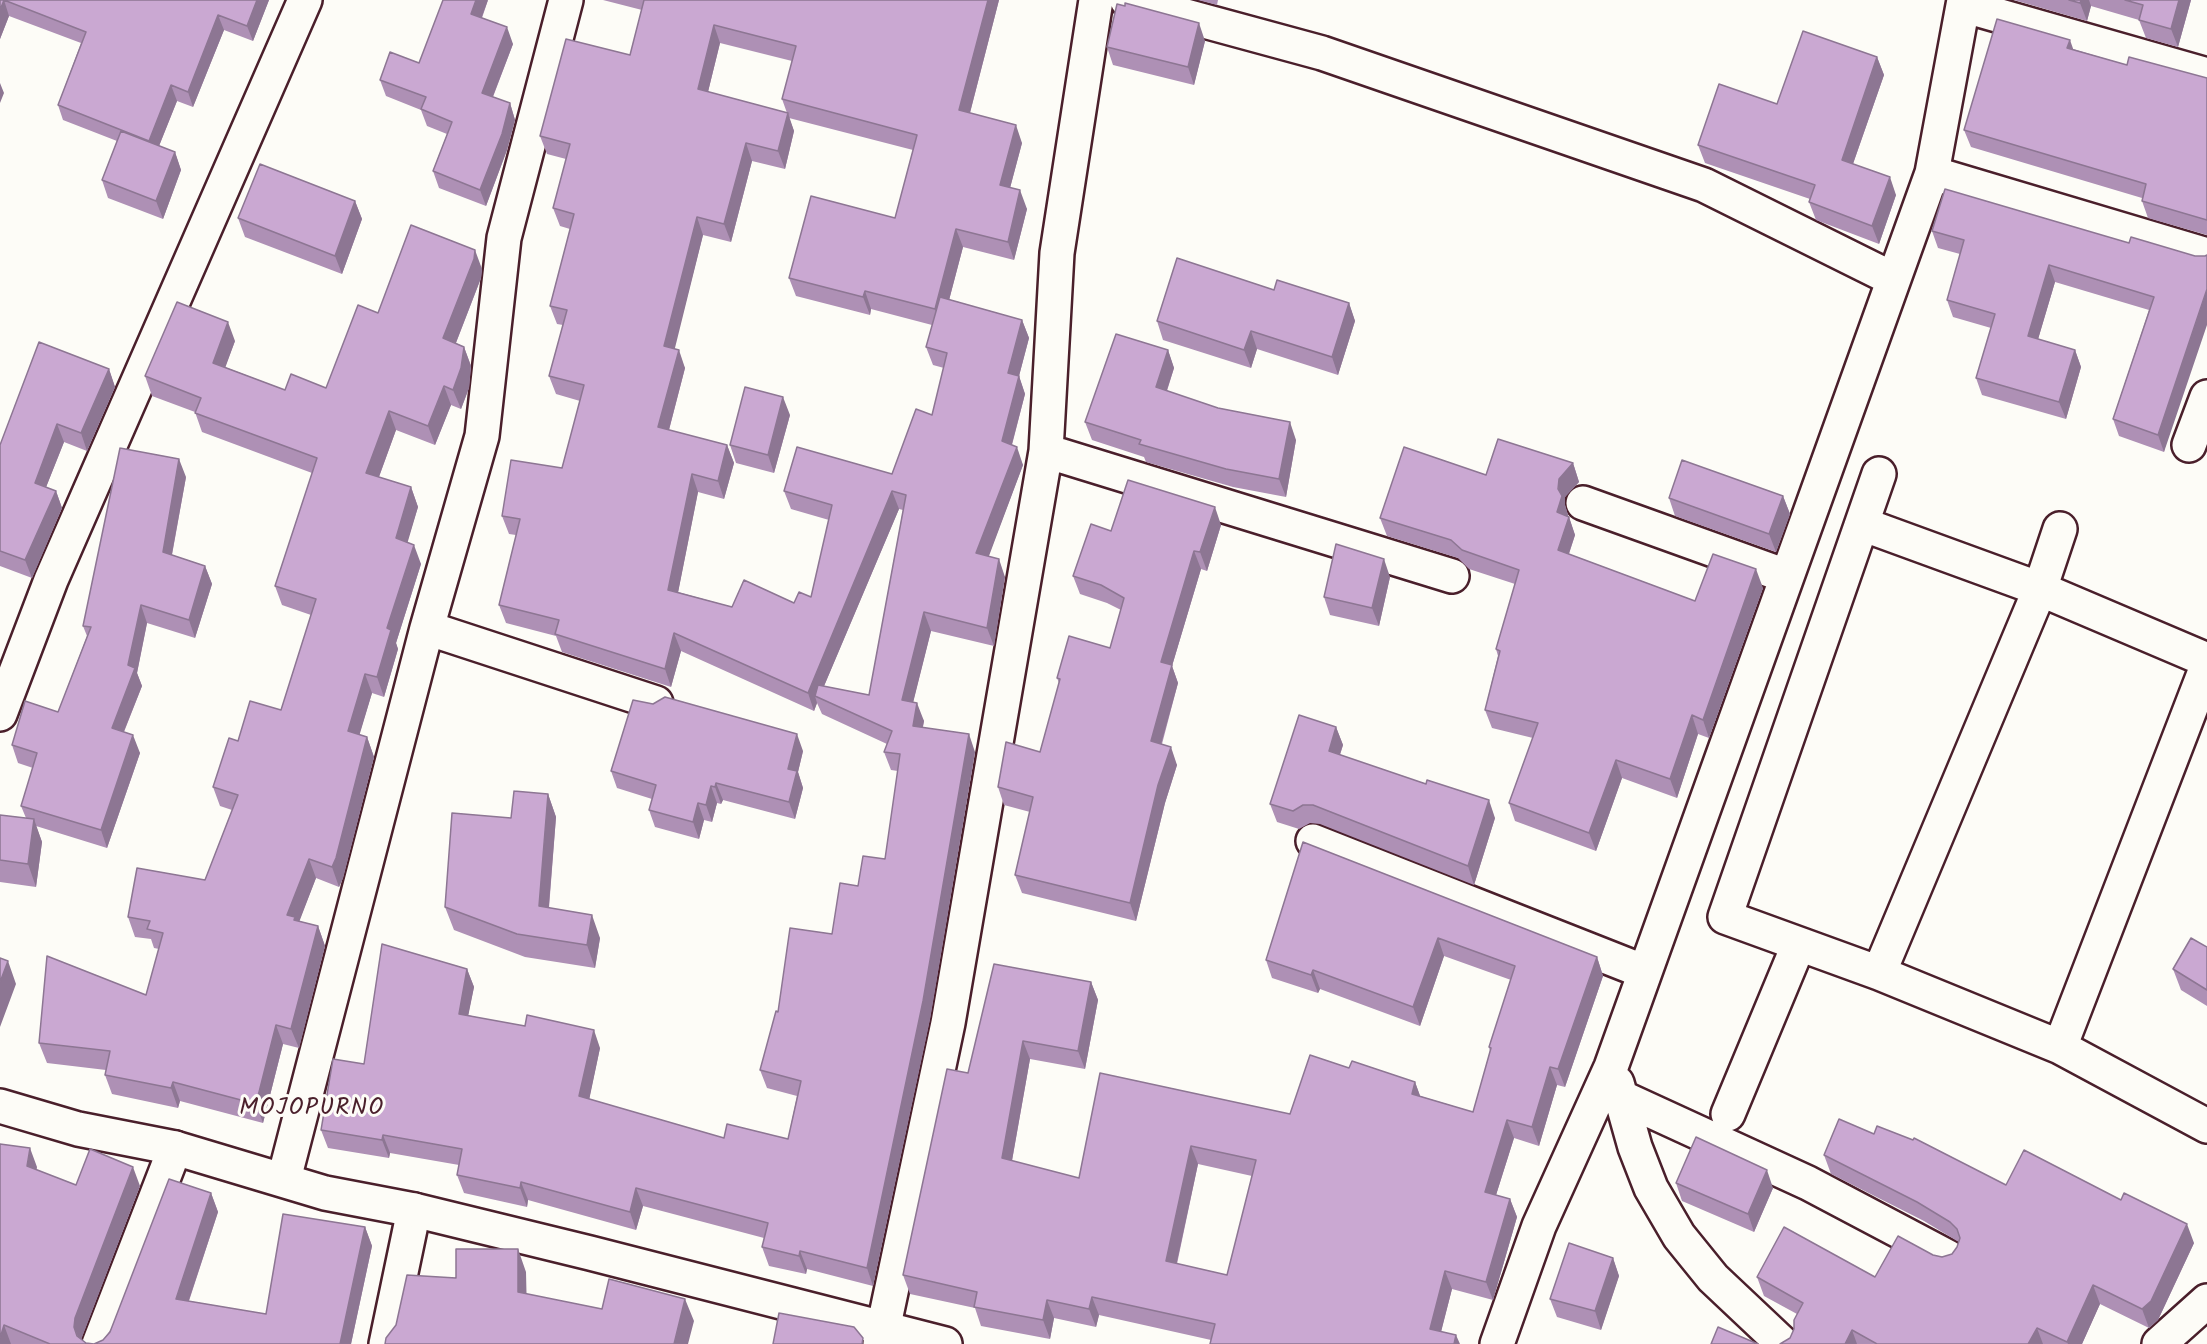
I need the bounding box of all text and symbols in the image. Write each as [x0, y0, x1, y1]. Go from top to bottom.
district label: MOJOPURNO [239, 1096, 385, 1124]

